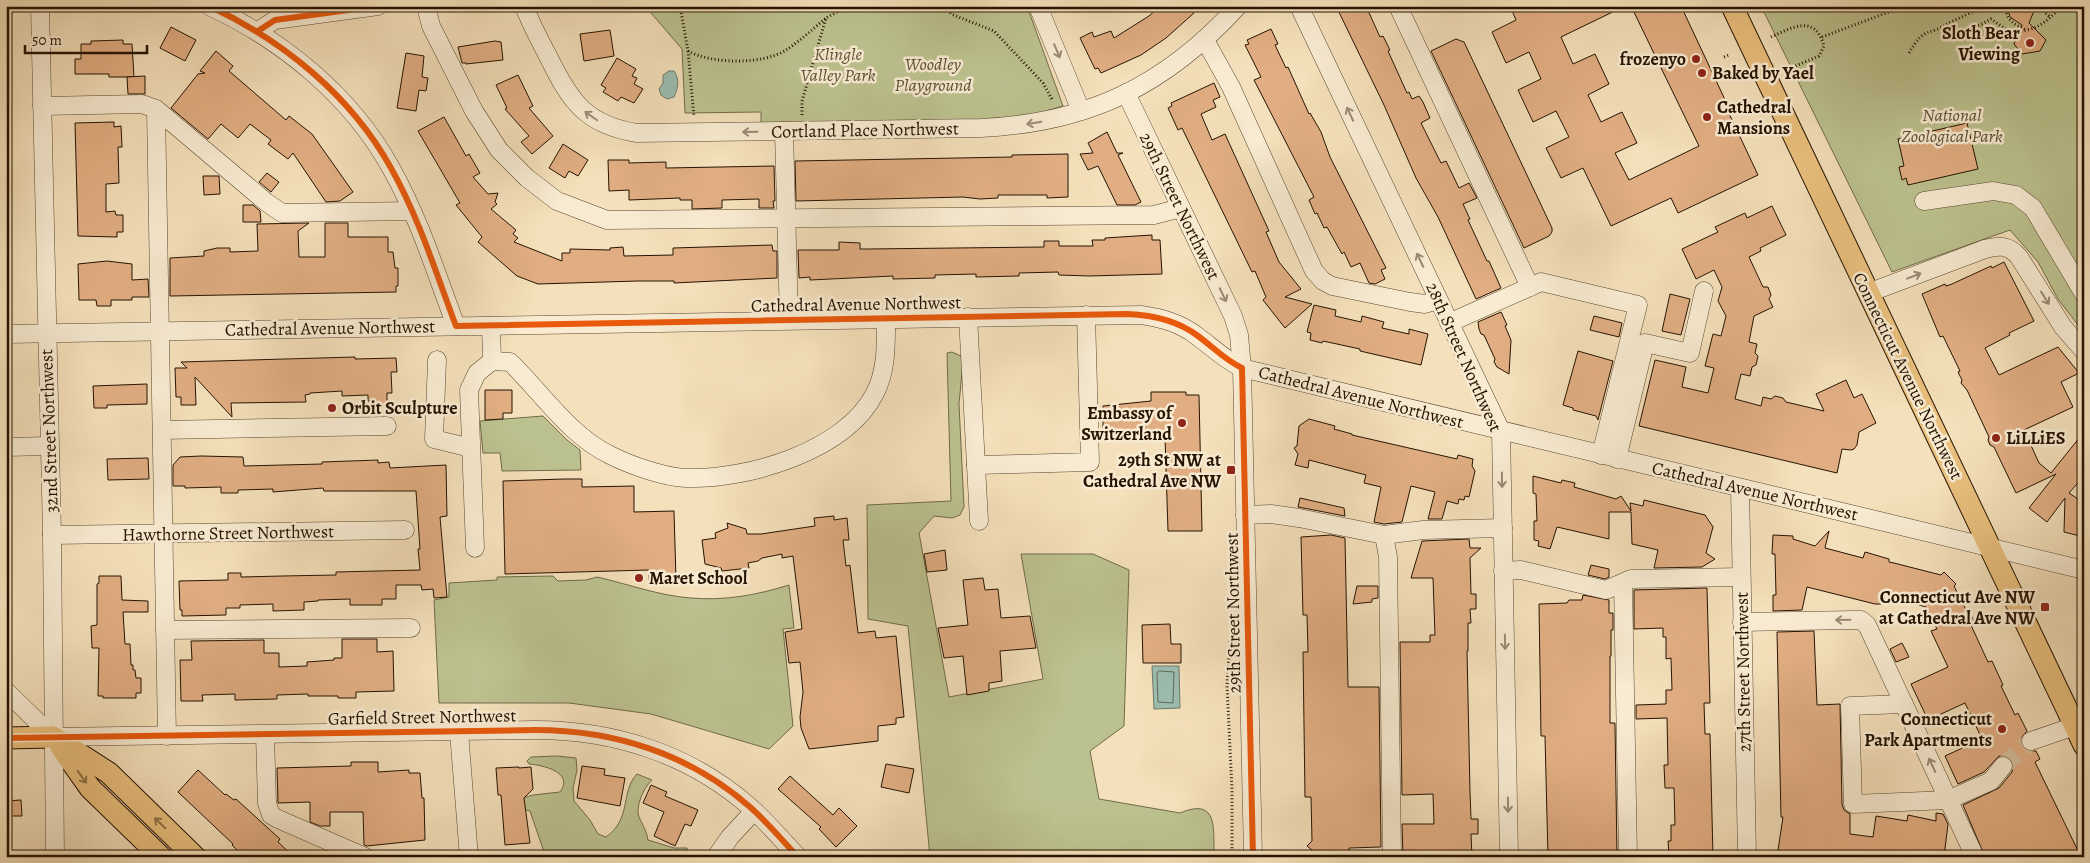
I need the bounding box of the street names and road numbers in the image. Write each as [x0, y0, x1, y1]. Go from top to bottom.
street label: Cortland Place Northwest [771, 116, 959, 144]
street label: 29th Street Northwest [1134, 128, 1226, 284]
street label: Connecticut Avenue Northwest [1847, 268, 1969, 484]
street label: 28th Street Northwest [1420, 278, 1508, 436]
street label: Cathedral Avenue Northwest [751, 290, 961, 318]
street label: Cathedral Avenue Northwest [225, 314, 435, 342]
street label: 32nd Street Northwest [34, 348, 64, 513]
street label: Cathedral Avenue Northwest [1256, 360, 1466, 434]
street label: Cathedral Avenue Northwest [1650, 456, 1860, 526]
street label: Hawthorne Street Northwest [122, 519, 334, 547]
street label: 29th Street Northwest [1220, 532, 1246, 694]
street label: 27th Street Northwest [1730, 592, 1756, 752]
street label: Garfield Street Northwest [328, 703, 516, 731]

